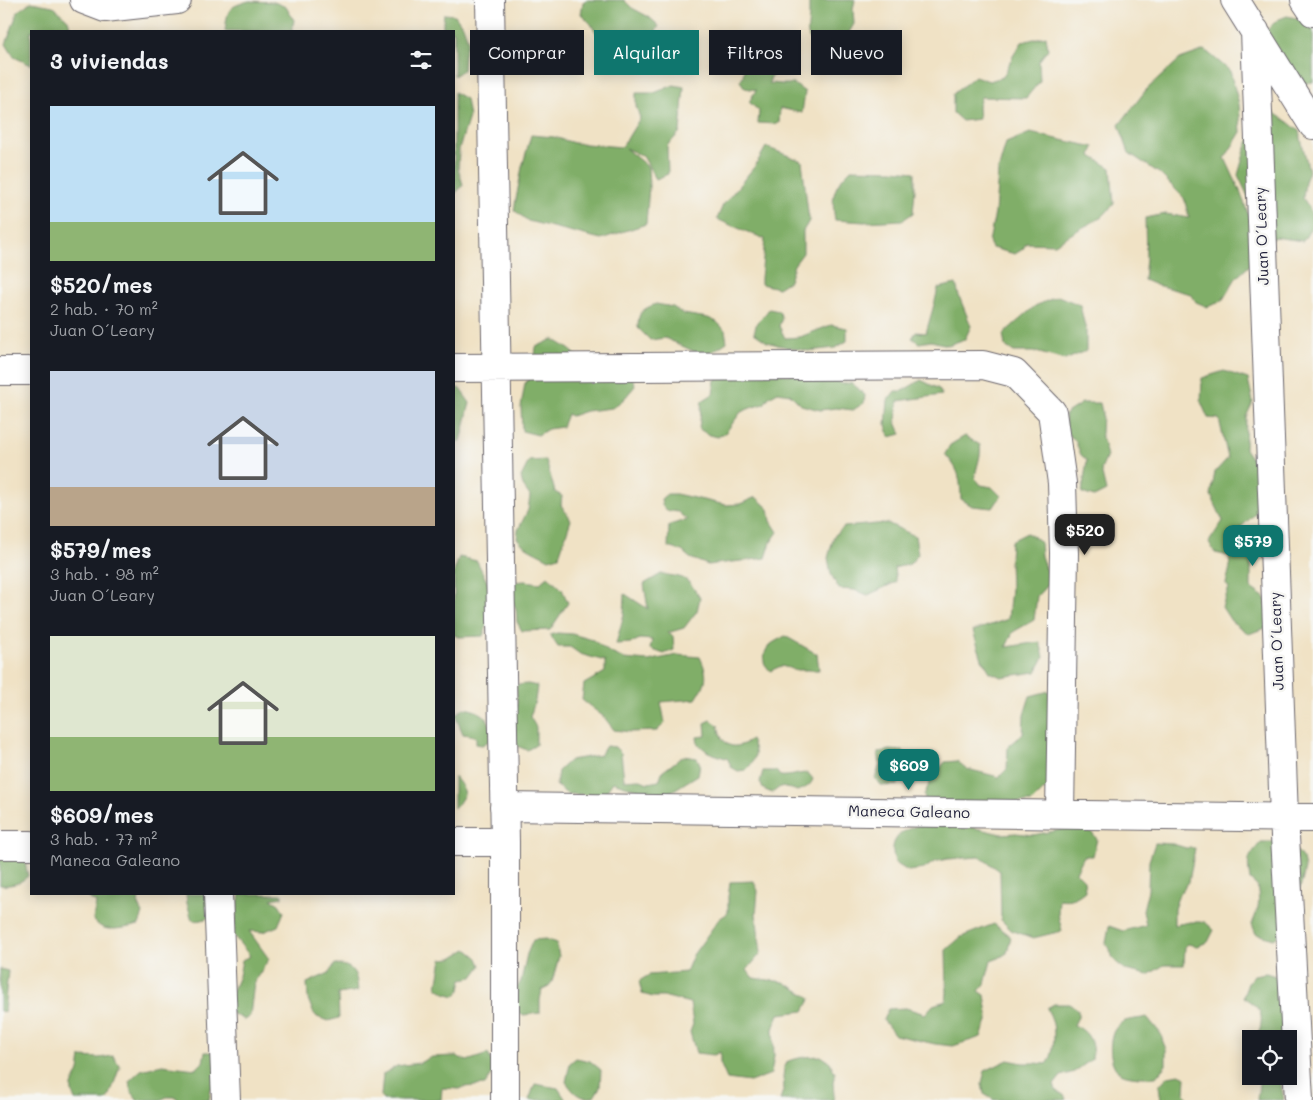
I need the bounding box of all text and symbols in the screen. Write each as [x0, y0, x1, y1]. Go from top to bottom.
chip: Comprar [470, 30, 584, 75]
chip: Alquilar [594, 30, 699, 75]
chip: Filtros [709, 30, 801, 75]
chip: Nuevo [811, 30, 902, 75]
icon: filters [407, 46, 435, 74]
text: 3 viviendas [50, 47, 168, 74]
icon: home [198, 138, 288, 228]
street label: Juan O´Leary [1249, 186, 1273, 286]
text: $520/mes [50, 271, 153, 298]
text: 2 hab. · 70 m² [50, 298, 158, 319]
text: Juan O´Leary [50, 319, 155, 340]
icon: home [198, 403, 288, 493]
pin: $520 [1055, 514, 1115, 556]
text: $520 [1066, 519, 1104, 540]
pin: $579 [1223, 524, 1283, 567]
text: $579 [1234, 530, 1272, 551]
text: $579/mes [50, 536, 152, 563]
text: 3 hab. · 98 m² [50, 563, 159, 584]
text: Juan O´Leary [50, 584, 155, 605]
street label: Juan O´Leary [1264, 591, 1288, 691]
icon: home [198, 668, 288, 758]
pin: $609 [879, 748, 939, 791]
text: $609 [889, 754, 929, 775]
street label: Maneca Galeano [848, 800, 970, 822]
text: $609/mes [50, 801, 154, 828]
text: 3 hab. · 77 m² [50, 828, 157, 849]
text: Maneca Galeano [50, 849, 180, 870]
map controls [1242, 1030, 1297, 1085]
button: locate [1242, 1030, 1297, 1085]

